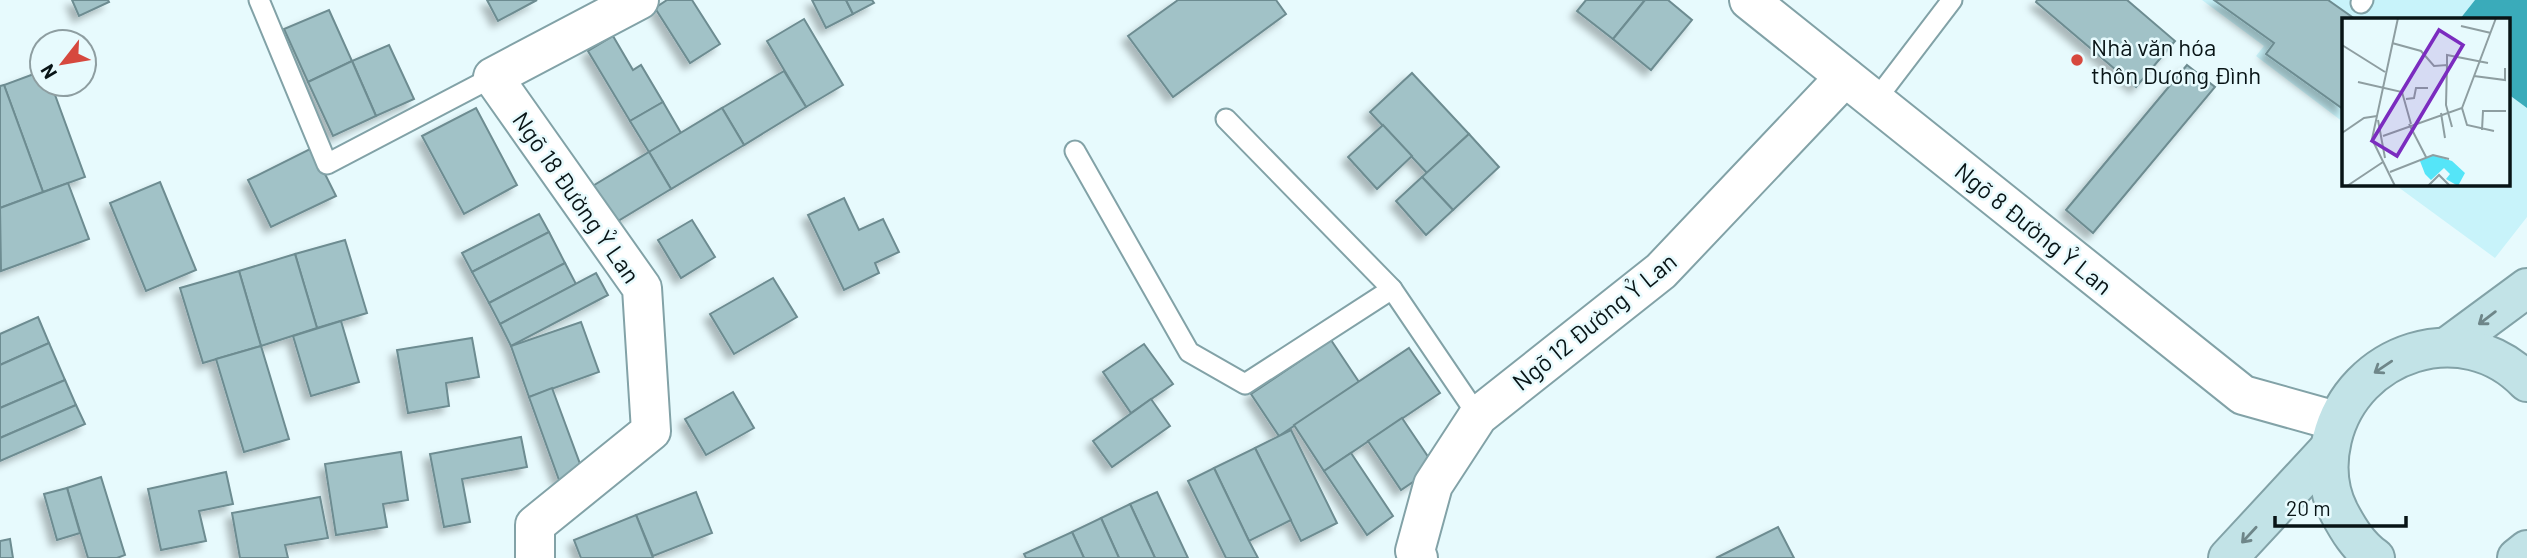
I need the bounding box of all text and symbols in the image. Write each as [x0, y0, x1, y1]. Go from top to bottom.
inset map [2342, 18, 2510, 186]
north arrow [28, 28, 98, 98]
place label: Nhà văn hóa thôn Dương Đình [2091, 32, 2261, 89]
marker: Nhà văn hóa thôn Dương Đình [2069, 52, 2085, 68]
text: N [35, 61, 61, 83]
street label: Ngõ 18 Đường Ỷ Lan [507, 106, 647, 288]
street label: Ngõ 8 Đường Ỷ Lan [1950, 156, 2118, 300]
street label: Ngõ 12 Đường Ỷ Lan [1506, 246, 1682, 396]
one-way arrow [2478, 310, 2497, 325]
one-way arrow [2373, 360, 2393, 374]
scale bar [2275, 484, 2406, 528]
text: 20 m [2286, 495, 2331, 520]
one-way arrow [2241, 526, 2258, 543]

